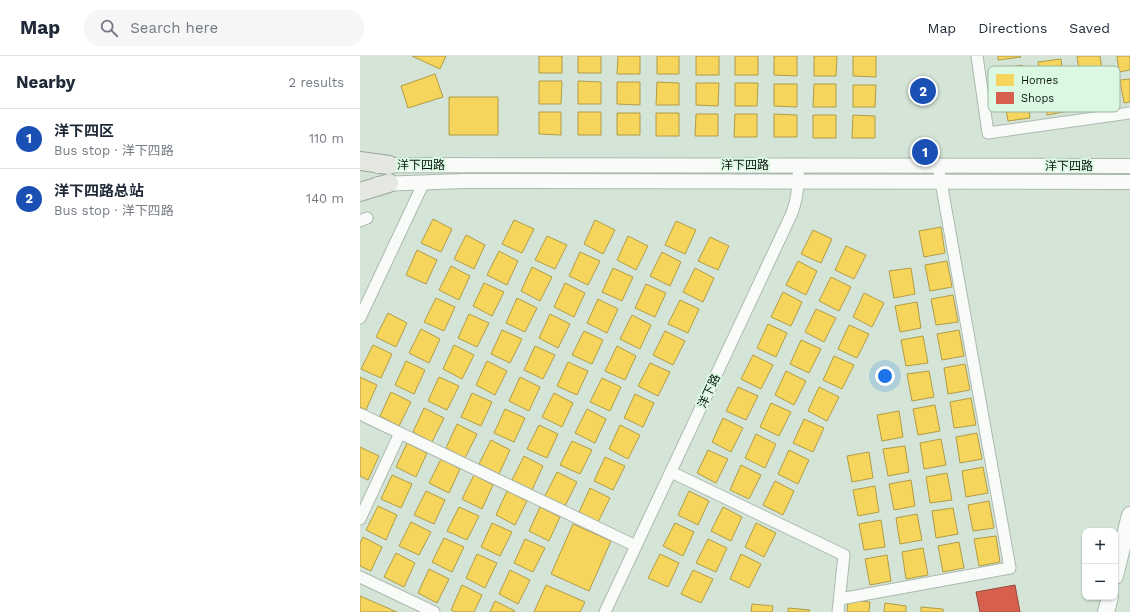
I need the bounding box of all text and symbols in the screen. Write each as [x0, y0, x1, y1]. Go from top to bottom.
search box [84, 10, 364, 46]
text: Map [20, 16, 60, 39]
icon: search [98, 17, 120, 39]
text: Search here [130, 19, 218, 37]
text: Map [928, 20, 956, 36]
text: Directions [978, 20, 1047, 36]
text: Saved [1069, 20, 1110, 36]
legend [988, 66, 1120, 112]
text: Nearby [16, 72, 75, 92]
text: Homes [1021, 74, 1058, 87]
text: 2 results [289, 75, 344, 90]
pin: 2 [910, 76, 936, 106]
text: Shops [1021, 92, 1054, 105]
text: 洋下四区 [54, 122, 114, 140]
text: 1 [26, 131, 32, 146]
text: 110 m [309, 131, 344, 146]
pin: 1 [912, 137, 938, 167]
text: Bus stop · 洋下四路 [54, 143, 174, 158]
street label: 洋下四路 [397, 158, 445, 172]
street label: 洋下四路 [721, 158, 769, 172]
street label: 洋下四路 [1045, 159, 1093, 173]
text: 洋下四路总站 [54, 182, 144, 200]
text: 2 [25, 191, 33, 206]
text: 140 m [306, 191, 344, 206]
text: Bus stop · 洋下四路 [54, 203, 174, 218]
your location [875, 366, 895, 386]
street label: 洋下路 [695, 372, 723, 410]
map controls [1082, 528, 1118, 600]
button: + [1082, 528, 1118, 564]
button: − [1082, 564, 1118, 600]

